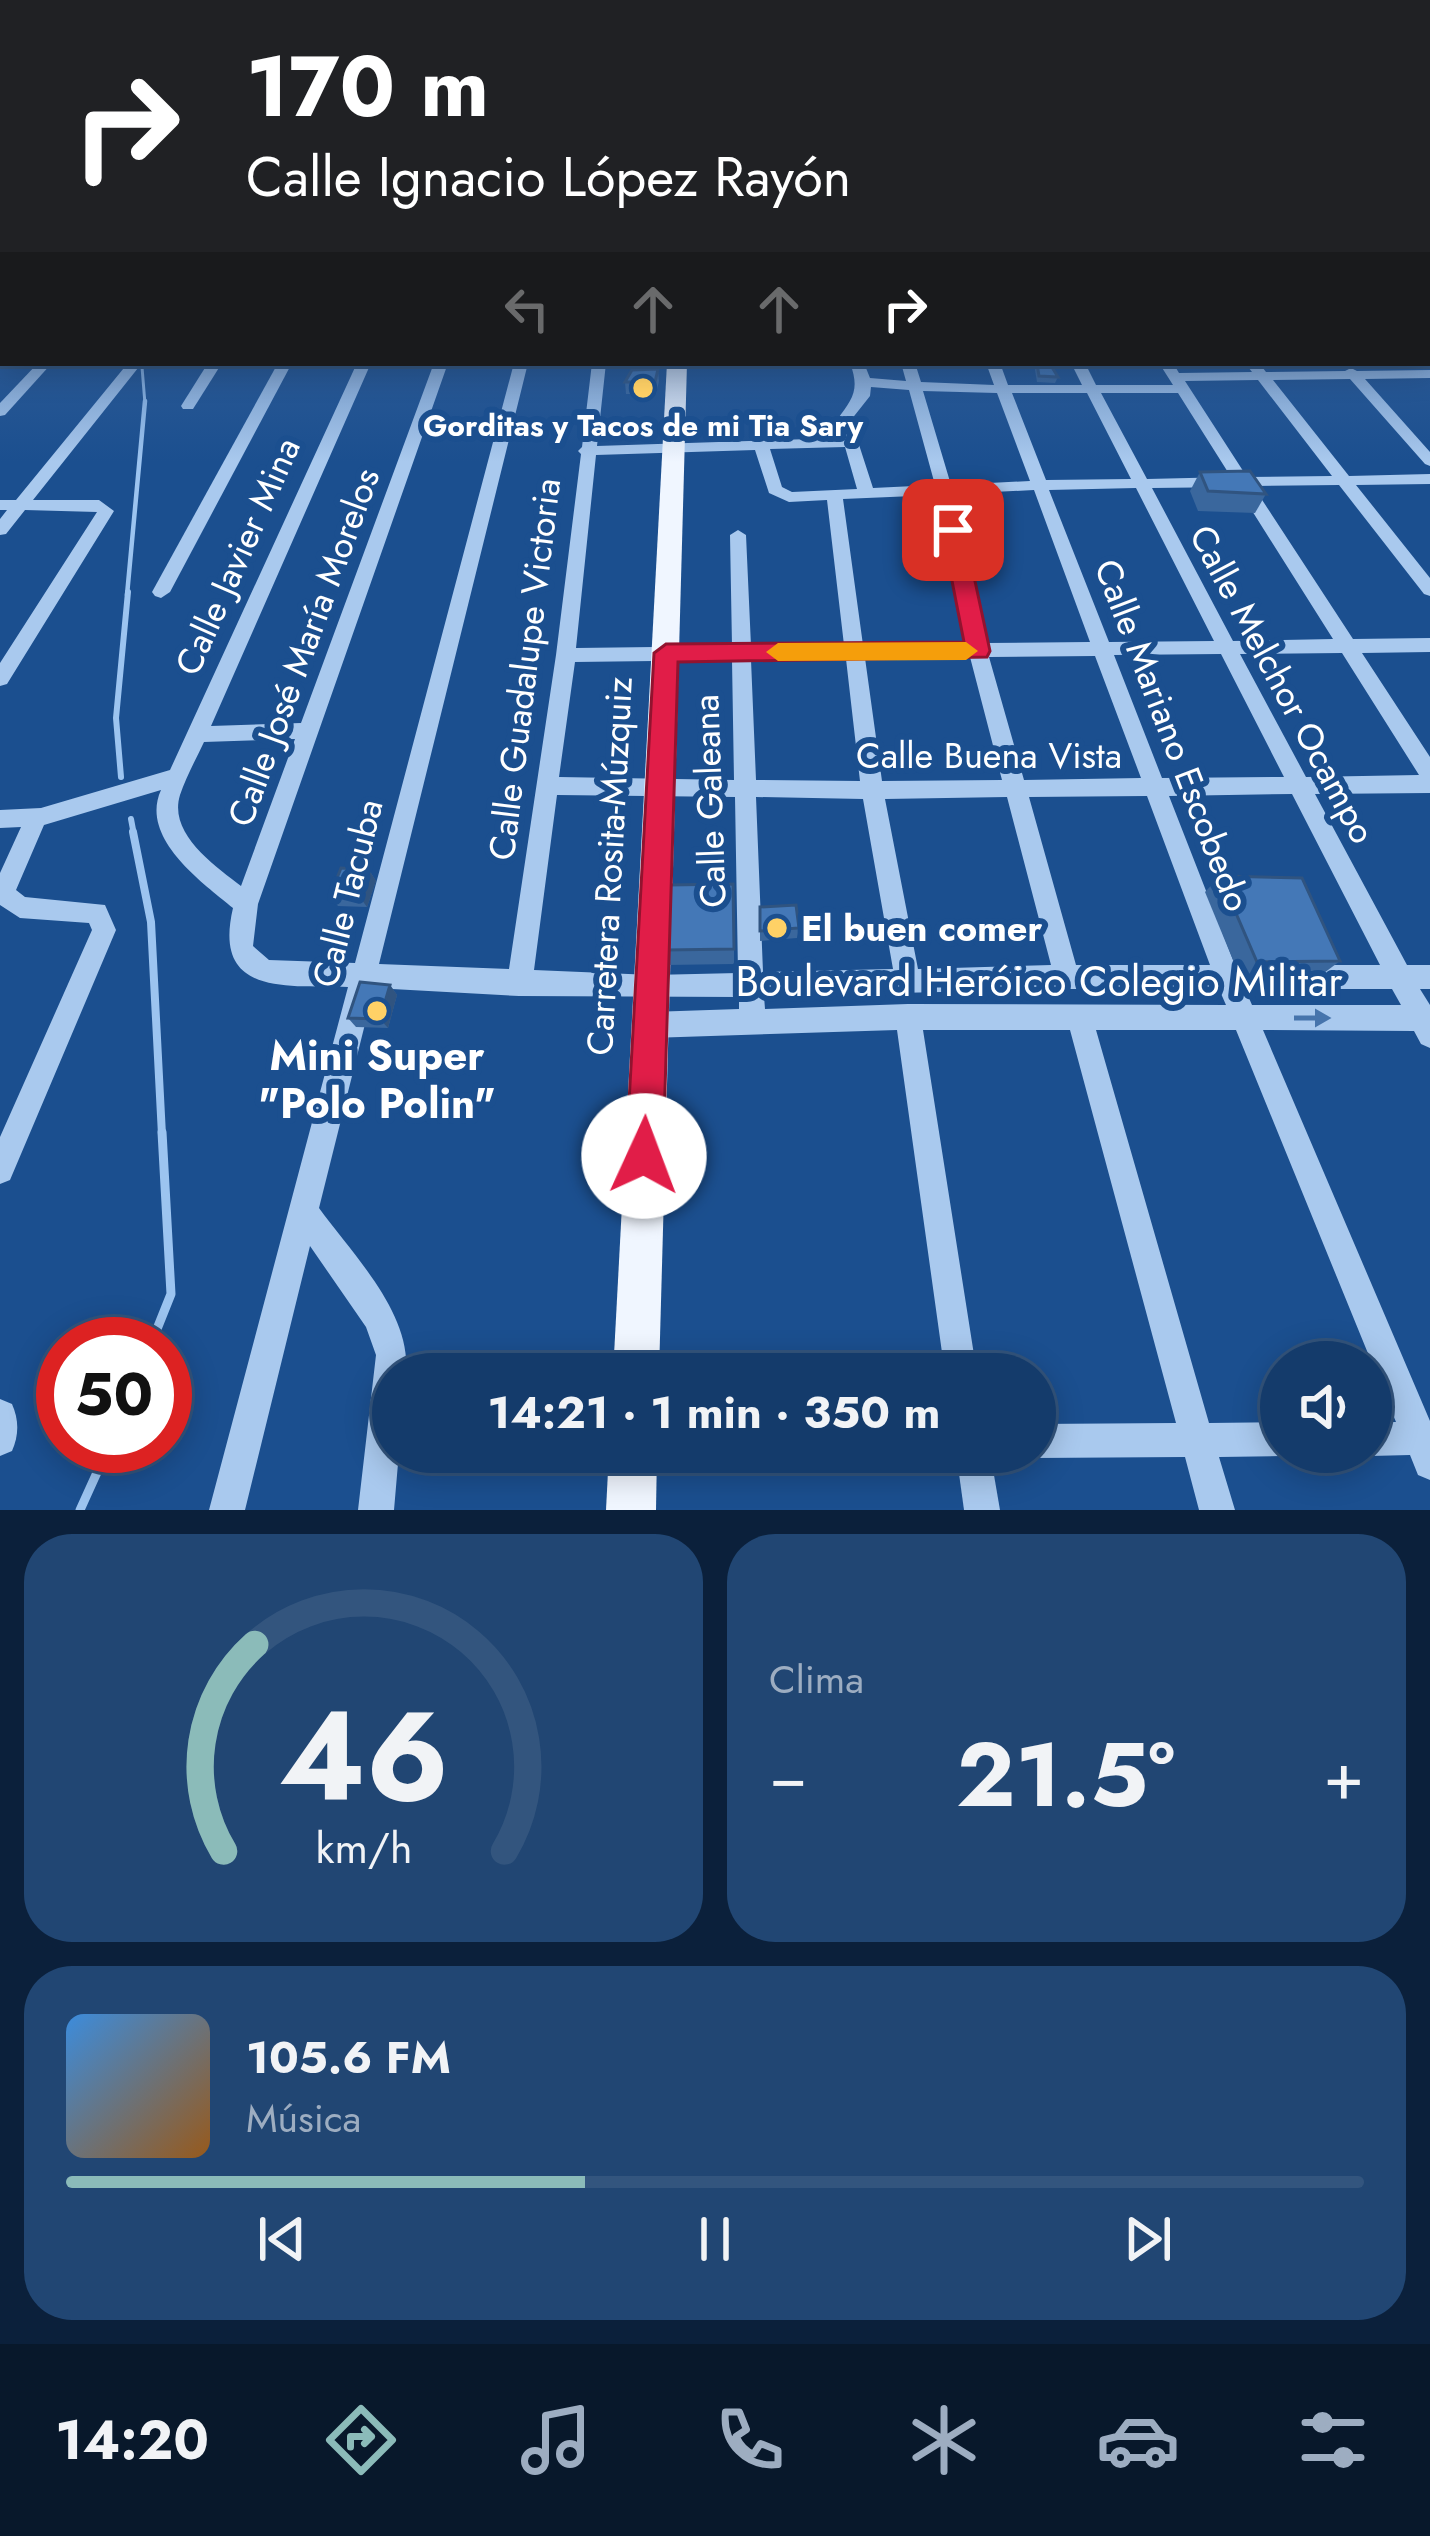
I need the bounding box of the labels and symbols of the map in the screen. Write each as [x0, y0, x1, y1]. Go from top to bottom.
marker: Gorditas y Tacos de mi Tia Sary [630, 375, 656, 401]
place label: Gorditas y Tacos de mi Tia Sary [423, 404, 863, 447]
street label: Calle Javier Mina [161, 429, 313, 683]
street label: Calle José María Morelos [214, 461, 392, 833]
street label: Calle Guadalupe Victoria [475, 475, 573, 863]
pin [902, 479, 1004, 581]
street label: Calle Melchor Ocampo [1177, 516, 1389, 852]
street label: Calle Mariano Escobedo [1082, 552, 1264, 918]
street label: Carretera Rosita-Múzquiz [573, 675, 645, 1057]
street label: Calle Galeana [679, 693, 739, 909]
street label: Calle Buena Vista [856, 729, 1122, 781]
street label: Calle Tacuba [299, 793, 395, 993]
place label: El buen comer [801, 902, 1042, 954]
marker: El buen comer [764, 915, 790, 941]
street label: Boulevard Heróico Colegio Militar [735, 951, 1343, 1012]
marker: Mini Super "Polo Polin" [364, 998, 390, 1024]
one-way arrow [1294, 1008, 1332, 1028]
place label: Mini Super "Polo Polin" [258, 1025, 496, 1134]
position arrow [581, 1093, 707, 1219]
speed limit sign: 50 [36, 1317, 192, 1473]

